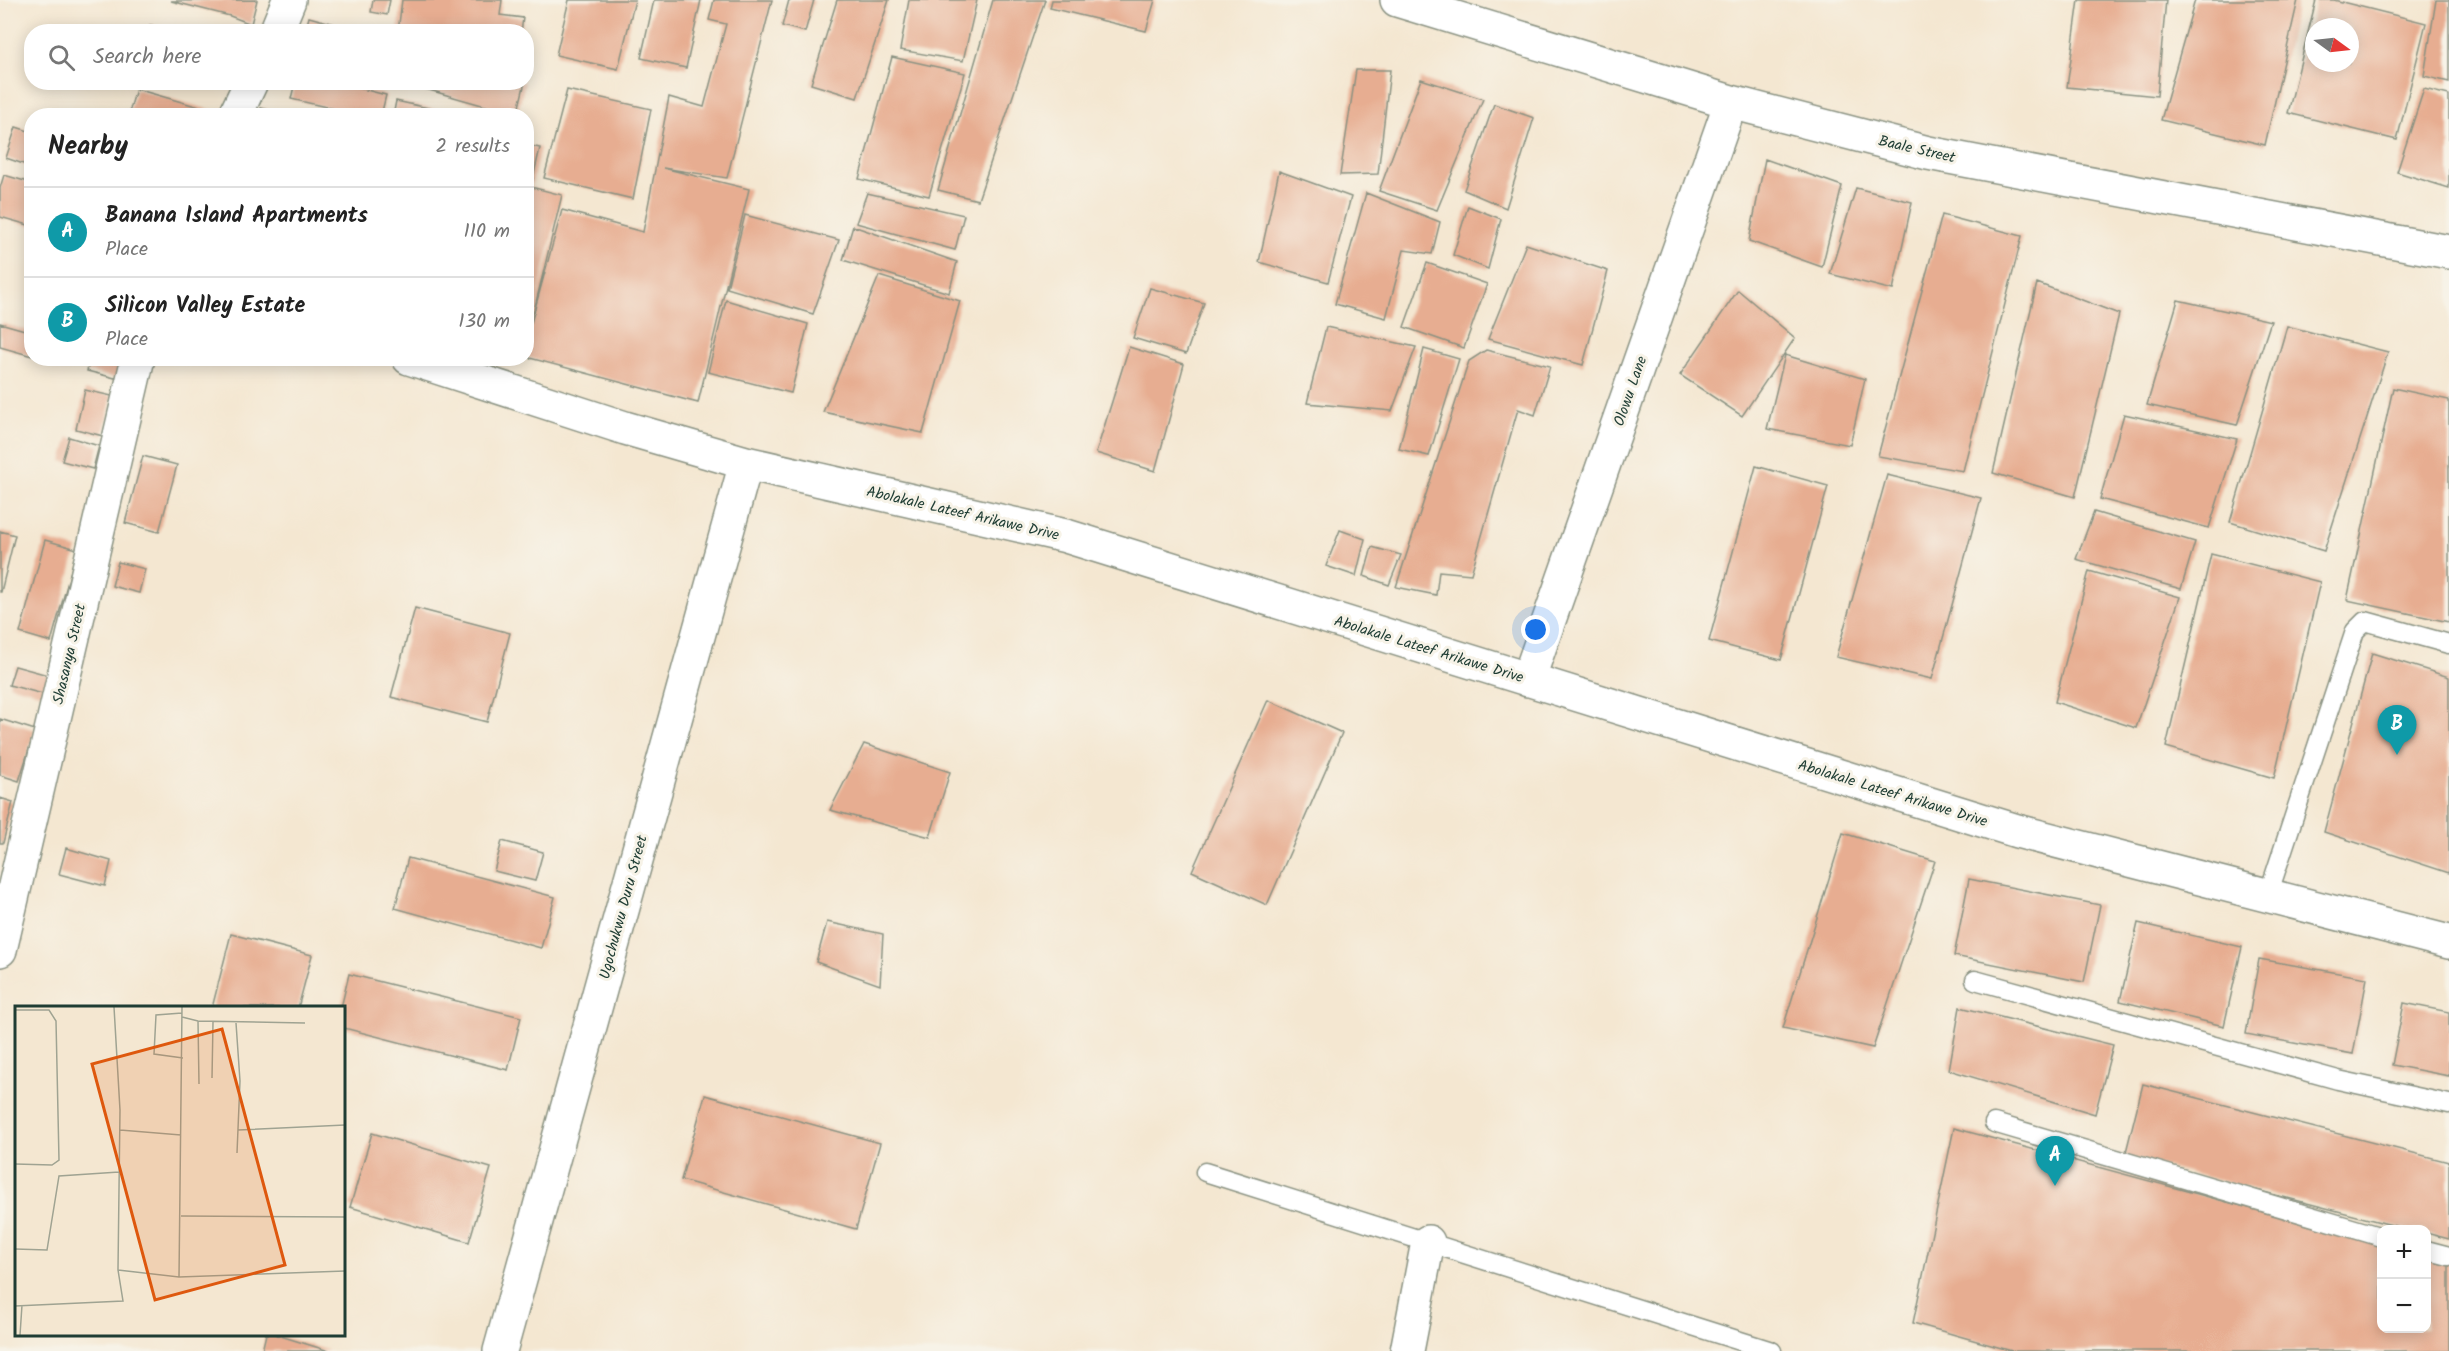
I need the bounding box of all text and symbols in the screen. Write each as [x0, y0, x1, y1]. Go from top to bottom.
north arrow [2305, 18, 2359, 72]
search box [24, 24, 534, 90]
text: Search here [93, 40, 201, 75]
icon: search [45, 41, 78, 74]
text: Nearby [48, 126, 128, 168]
street label: Baale Street [1876, 129, 1958, 170]
text: 2 results [435, 131, 510, 163]
text: Banana Island Apartments [105, 199, 368, 234]
text: A [61, 216, 74, 248]
text: 110 m [464, 216, 510, 248]
text: Place [105, 234, 148, 266]
text: Silicon Valley Estate [105, 289, 305, 324]
text: B [61, 306, 74, 338]
text: 130 m [458, 306, 510, 338]
text: Place [105, 324, 148, 356]
street label: Olowu Lane [1608, 353, 1654, 430]
street label: Abolakale Lateef Arikawe Drive [864, 480, 1062, 548]
street label: Shasanya Street [47, 601, 93, 707]
street label: Abolakale Lateef Arikawe Drive [1331, 610, 1527, 690]
your location [1521, 615, 1550, 644]
pin: B [2378, 706, 2416, 755]
street label: Abolakale Lateef Arikawe Drive [1795, 754, 1991, 834]
street label: Ugochukwu Duru Street [593, 832, 655, 982]
inset map [15, 1006, 345, 1336]
pin: A [2036, 1136, 2074, 1186]
map controls [2377, 1225, 2431, 1333]
button: + [2377, 1225, 2431, 1279]
button: − [2377, 1279, 2431, 1333]

